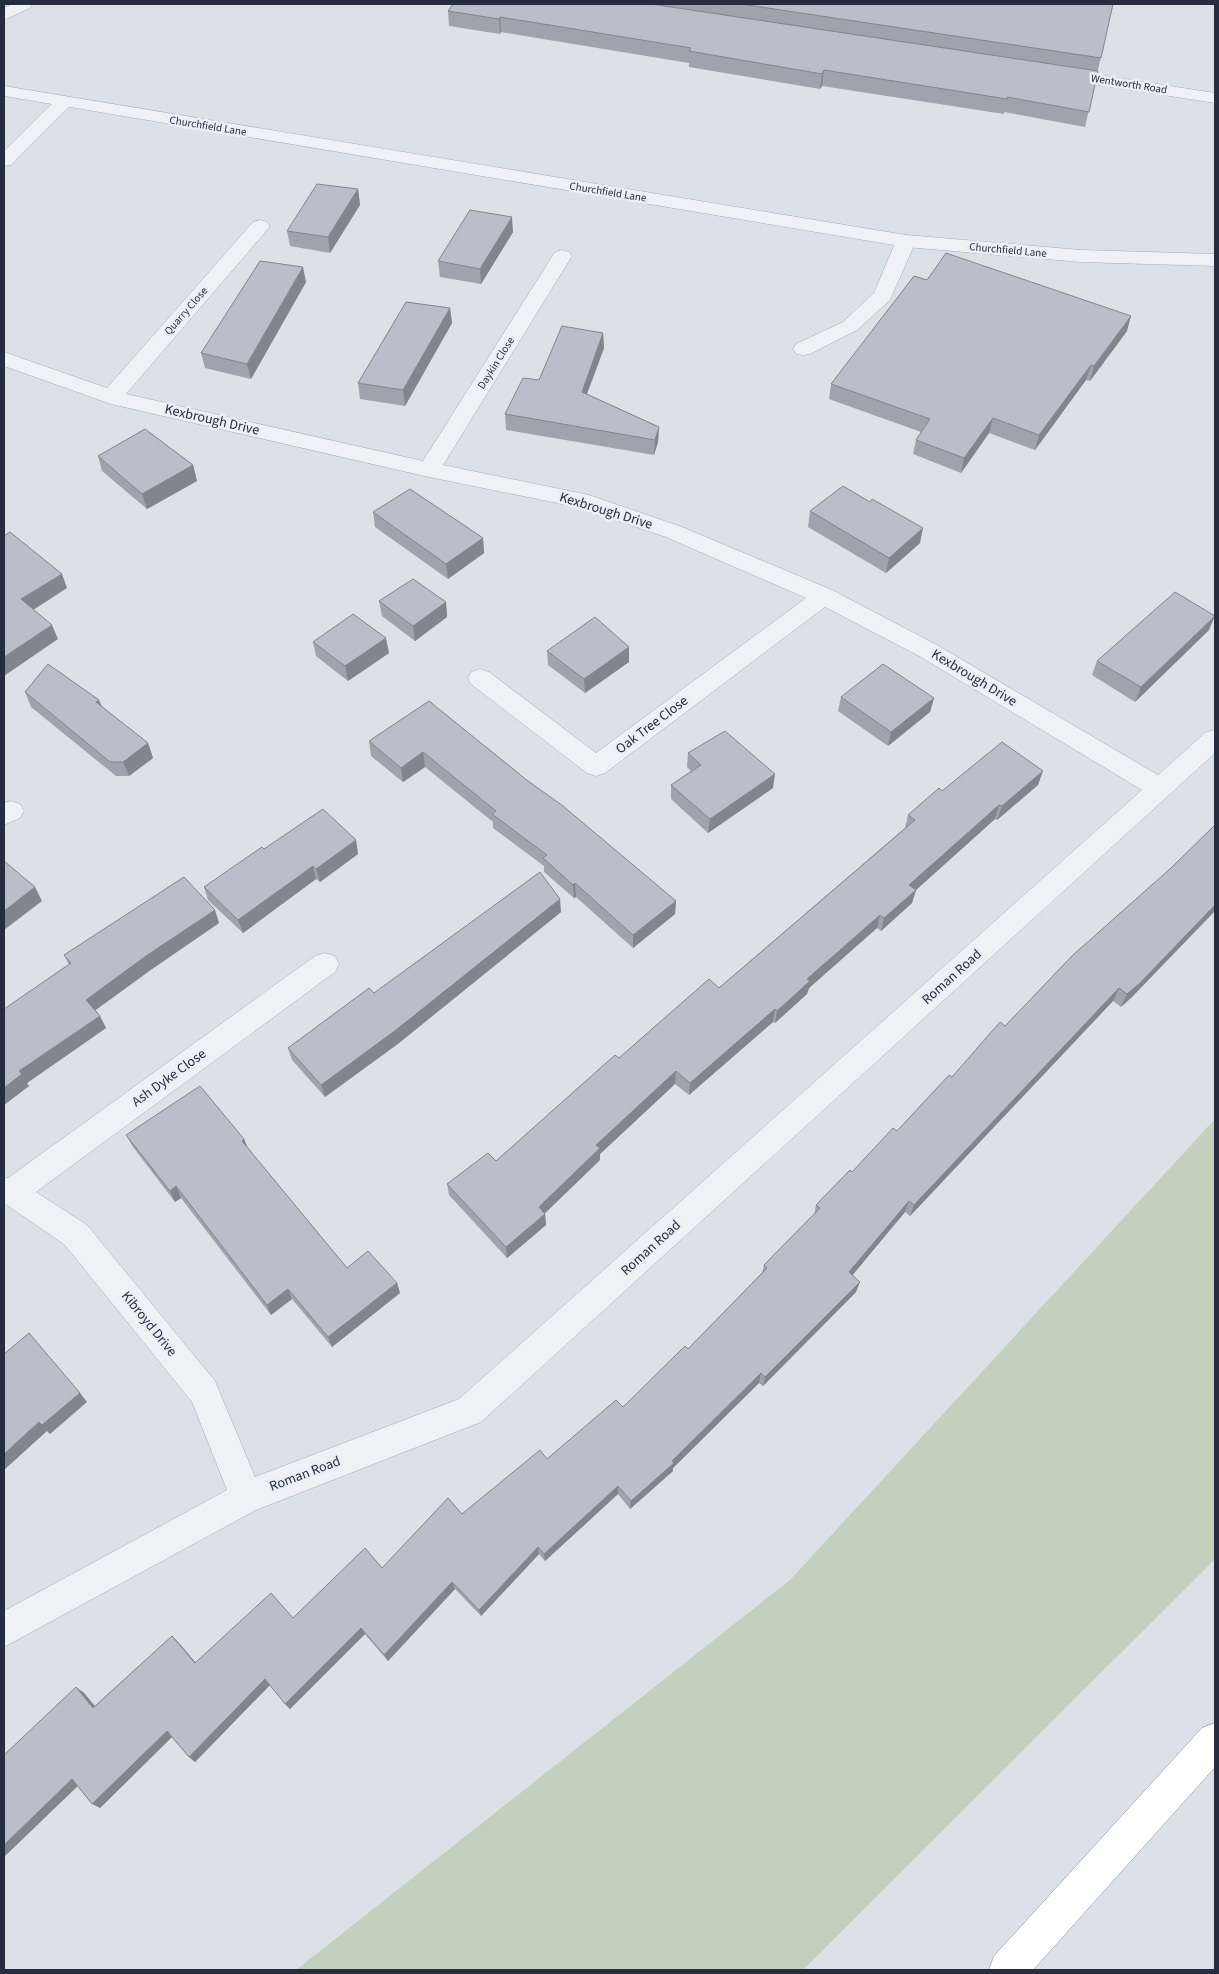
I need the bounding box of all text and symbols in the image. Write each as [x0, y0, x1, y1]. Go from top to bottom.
street label: Wentworth Road [1090, 71, 1168, 97]
street label: Churchfield Lane [168, 113, 248, 140]
street label: Churchfield Lane [568, 179, 648, 206]
street label: Churchfield Lane [969, 239, 1048, 261]
street label: Quarry Close [161, 283, 211, 338]
street label: Daykin Close [474, 334, 518, 392]
street label: Kexbrough Drive [163, 399, 261, 441]
street label: Kexbrough Drive [557, 487, 655, 535]
street label: Kexbrough Drive [927, 645, 1021, 711]
street label: Oak Tree Close [612, 691, 693, 759]
street label: Roman Road [918, 945, 986, 1009]
street label: Ash Dyke Close [128, 1044, 210, 1112]
street label: Roman Road [617, 1216, 685, 1280]
street label: Kibroyd Drive [116, 1287, 182, 1361]
street label: Roman Road [267, 1451, 343, 1497]

